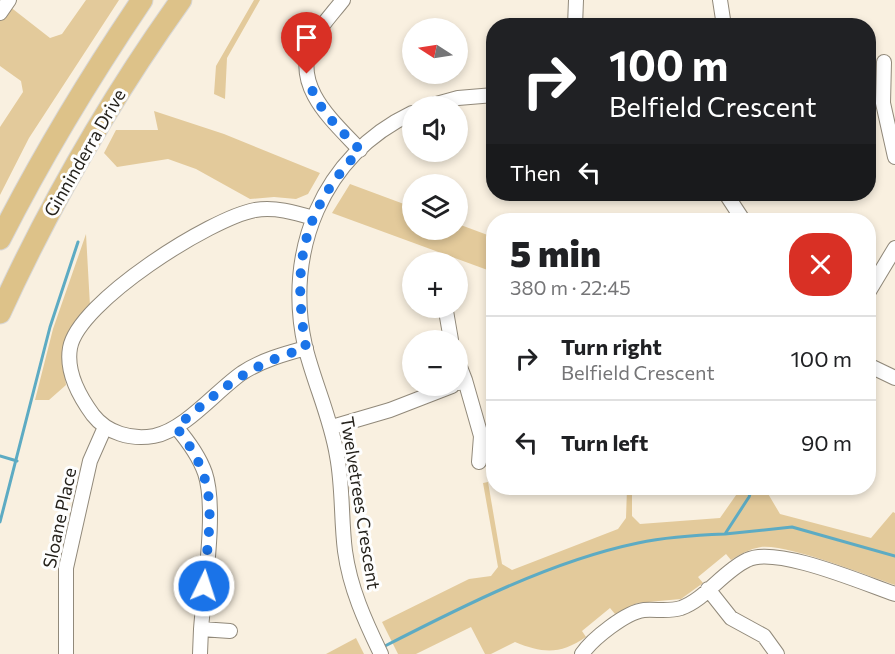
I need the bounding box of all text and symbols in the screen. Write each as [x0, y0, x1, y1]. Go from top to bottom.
pin [281, 12, 332, 74]
north arrow [402, 18, 468, 84]
map controls [402, 18, 468, 396]
icon: arrive [290, 21, 323, 54]
text: 100 m [609, 38, 729, 90]
icon: right [510, 42, 588, 120]
street label: Ginninderra Drive [39, 85, 130, 220]
text: Belfield Crescent [609, 90, 816, 123]
button: sound [402, 96, 468, 162]
icon: left [573, 156, 606, 189]
text: Then [510, 159, 561, 186]
button: layers [402, 174, 468, 240]
text: 5 min [510, 230, 601, 274]
button: close [789, 233, 852, 296]
button: + [402, 252, 468, 318]
text: 380 m · 22:45 [510, 275, 631, 299]
button: − [402, 330, 468, 396]
text: Turn right [561, 333, 662, 360]
icon: right [510, 342, 543, 375]
text: 100 m [790, 345, 852, 372]
text: Belfield Crescent [561, 360, 715, 384]
street label: Twelvetrees Crescent [336, 415, 386, 591]
icon: left [510, 426, 543, 459]
text: Turn left [561, 429, 648, 456]
text: 90 m [801, 429, 852, 456]
street label: Sloane Place [38, 466, 80, 570]
position arrow [172, 554, 236, 618]

